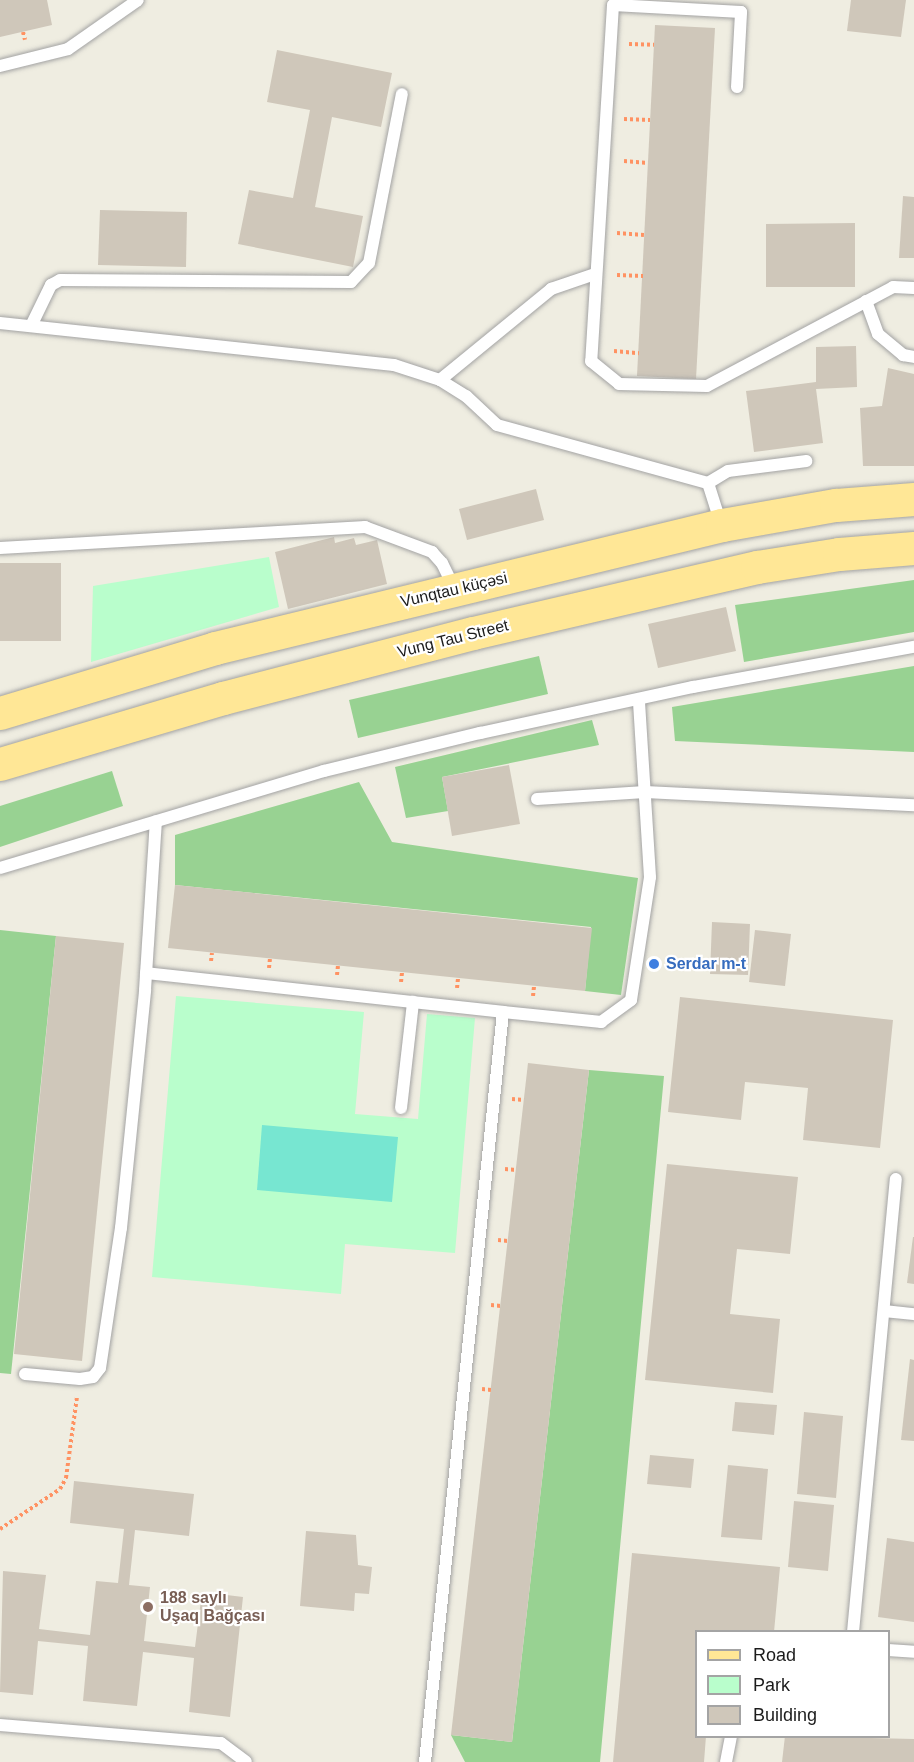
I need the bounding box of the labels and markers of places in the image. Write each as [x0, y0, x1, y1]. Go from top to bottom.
place label: Serdar m-t [666, 954, 746, 974]
marker: Serdar m-t [647, 957, 661, 971]
place label: 188 saylı Uşaq Bağçası [160, 1588, 265, 1626]
marker: 188 saylı Uşaq Bağçası [141, 1600, 155, 1614]

